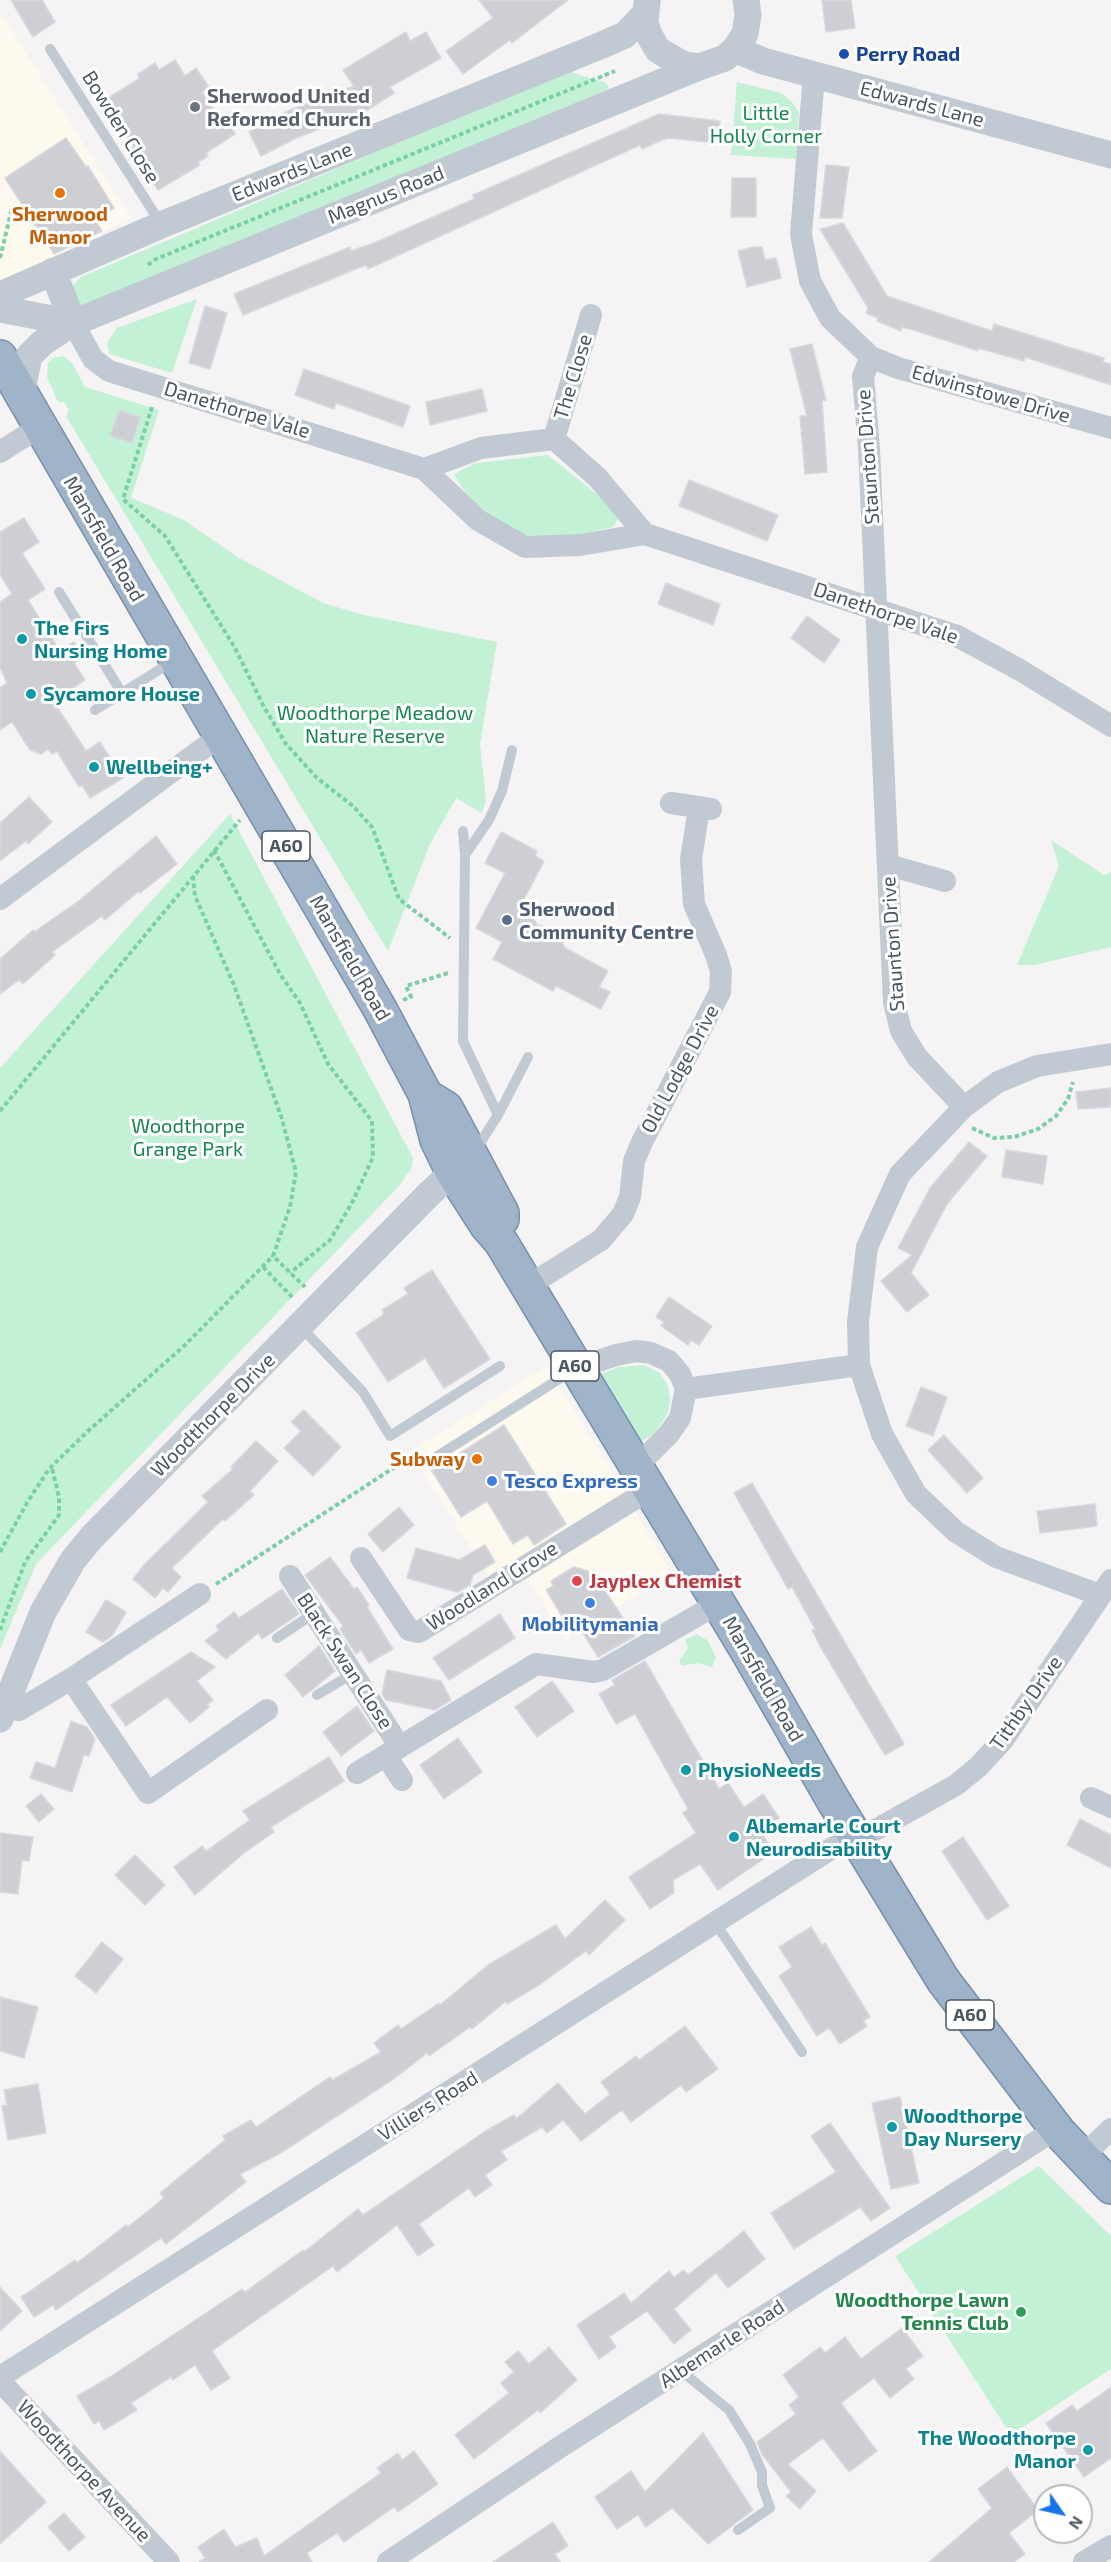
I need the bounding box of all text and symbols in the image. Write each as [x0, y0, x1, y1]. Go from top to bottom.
place label: Perry Road [856, 42, 960, 66]
marker: Perry Road [837, 47, 851, 61]
street label: Bowden Close [77, 66, 165, 188]
street label: Edwards Lane [857, 76, 987, 132]
place label: Sherwood United Reformed Church [207, 84, 371, 131]
marker: Sherwood United Reformed Church [188, 100, 202, 114]
park label: Little Holly Corner [710, 101, 822, 148]
street label: Edwards Lane [228, 137, 356, 207]
street label: Magnus Road [324, 161, 448, 229]
marker: Sherwood Manor [53, 186, 67, 200]
place label: Sherwood Manor [12, 202, 108, 249]
street label: The Close [549, 331, 597, 423]
street label: Edwinstowe Drive [909, 360, 1073, 428]
street label: Danethorpe Vale [161, 376, 313, 444]
street label: Staunton Drive [851, 389, 885, 525]
street label: Mansfield Road [58, 472, 150, 606]
street label: Danethorpe Vale [811, 577, 961, 649]
place label: The Firs Nursing Home [34, 616, 167, 663]
marker: The Firs Nursing Home [15, 632, 29, 646]
place label: Sycamore House [43, 682, 200, 706]
marker: Sycamore House [24, 687, 38, 701]
park label: Woodthorpe Meadow Nature Reserve [277, 701, 473, 748]
place label: Wellbeing+ [106, 755, 213, 779]
marker: Wellbeing+ [87, 760, 101, 774]
road number: A60 [262, 831, 310, 861]
street label: Staunton Drive [876, 876, 910, 1012]
street label: Mansfield Road [304, 891, 396, 1025]
place label: Sherwood Community Centre [519, 897, 694, 944]
marker: Sherwood Community Centre [500, 913, 514, 927]
street label: Old Lodge Drive [636, 1001, 724, 1137]
park label: Woodthorpe Grange Park [131, 1114, 245, 1161]
street label: Woodthorpe Drive [146, 1348, 280, 1482]
road number: A60 [551, 1351, 599, 1381]
place label: Subway [390, 1447, 465, 1471]
marker: Subway [470, 1452, 484, 1466]
place label: Tesco Express [504, 1469, 638, 1493]
marker: Tesco Express [485, 1474, 499, 1488]
street label: Woodland Grove [422, 1536, 562, 1636]
place label: Jayplex Chemist [589, 1569, 742, 1593]
marker: Jayplex Chemist [570, 1574, 584, 1588]
street label: Black Swan Close [292, 1588, 398, 1734]
marker: Mobilitymania [583, 1596, 597, 1610]
place label: Mobilitymania [521, 1612, 659, 1636]
street label: Mansfield Road [717, 1612, 809, 1746]
street label: Tithby Drive [985, 1651, 1067, 1755]
place label: PhysioNeeds [698, 1758, 821, 1782]
marker: PhysioNeeds [679, 1763, 693, 1777]
place label: Albemarle Court Neurodisability [746, 1814, 901, 1861]
marker: Albemarle Court Neurodisability [727, 1830, 741, 1844]
road number: A60 [946, 2000, 994, 2030]
street label: Villiers Road [374, 2066, 482, 2146]
place label: Woodthorpe Day Nursery [904, 2104, 1023, 2151]
marker: Woodthorpe Day Nursery [885, 2120, 899, 2134]
place label: Woodthorpe Lawn Tennis Club [835, 2288, 1009, 2335]
street label: Albemarle Road [655, 2295, 789, 2393]
marker: Woodthorpe Lawn Tennis Club [1014, 2305, 1028, 2319]
street label: Woodthorpe Avenue [12, 2395, 156, 2547]
place label: The Woodthorpe Manor [918, 2426, 1076, 2473]
marker: The Woodthorpe Manor [1081, 2443, 1095, 2457]
north arrow [1033, 2484, 1093, 2544]
text: N [1066, 2513, 1088, 2533]

